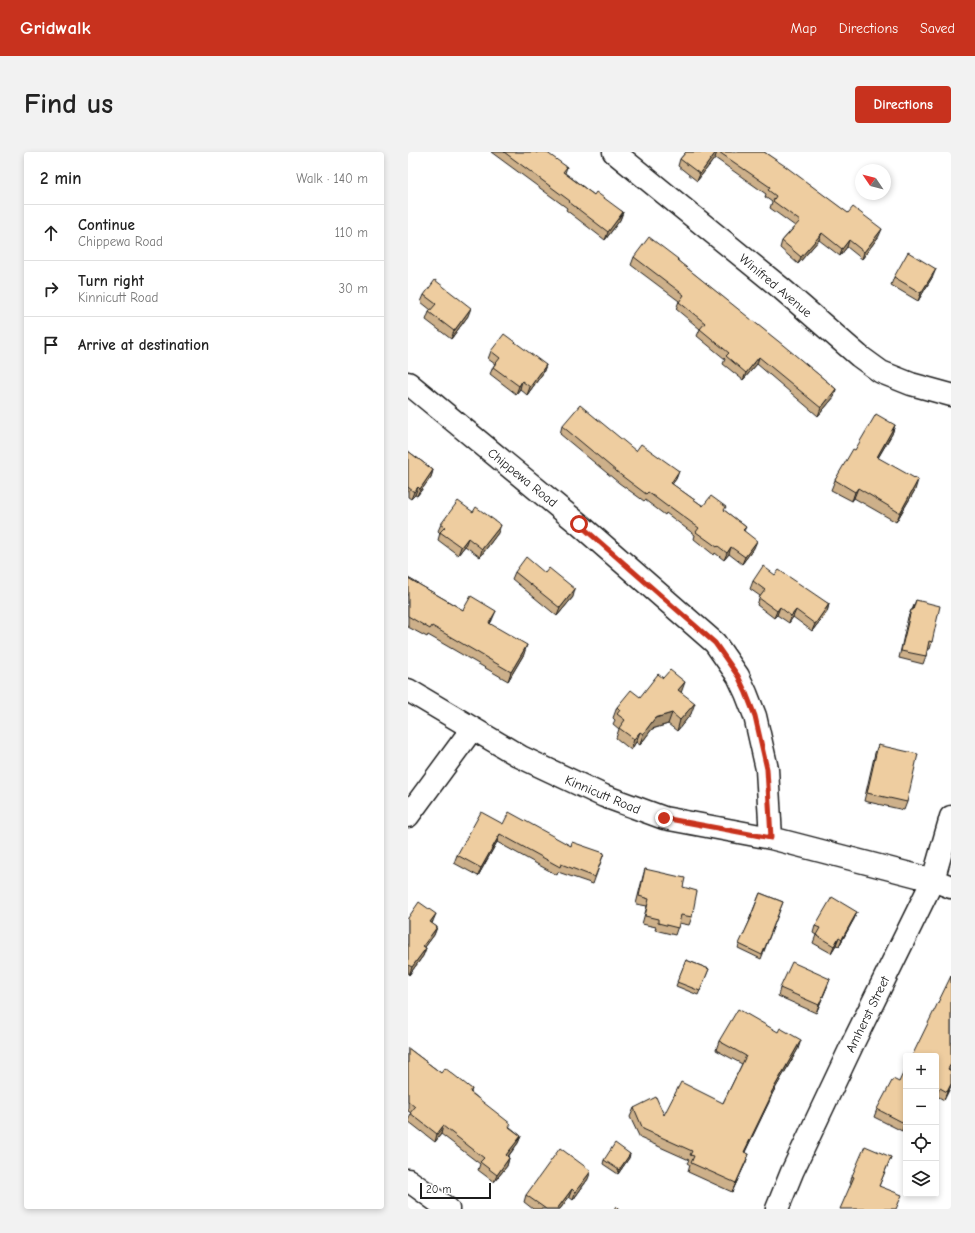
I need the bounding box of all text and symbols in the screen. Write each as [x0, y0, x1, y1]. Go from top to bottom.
text: Gridwalk [20, 17, 91, 39]
text: Map [790, 20, 817, 37]
text: Directions [839, 20, 898, 37]
text: Saved [920, 20, 955, 37]
button: Directions [855, 86, 951, 123]
text: Find us [24, 88, 113, 120]
north arrow [855, 164, 891, 200]
text: 2 min [40, 169, 81, 188]
text: Walk · 140 m [296, 171, 368, 186]
text: Continue [78, 216, 135, 234]
icon: ahead [40, 222, 62, 244]
text: 110 m [335, 225, 368, 240]
text: Chippewa Road [78, 234, 163, 249]
street label: Winifred Avenue [736, 251, 815, 320]
text: Turn right [78, 272, 144, 290]
icon: right [40, 278, 62, 300]
text: 30 m [338, 281, 368, 296]
text: Kinnicutt Road [78, 290, 158, 305]
icon: arrive [40, 334, 62, 356]
text: Arrive at destination [78, 336, 209, 354]
street label: Chippewa Road [485, 445, 560, 510]
route start [570, 515, 588, 533]
street label: Kinnicutt Road [563, 772, 643, 817]
route end [655, 809, 673, 827]
street label: Amherst Street [843, 972, 893, 1055]
map controls [903, 1053, 939, 1197]
button: + [903, 1053, 939, 1089]
button: − [903, 1089, 939, 1125]
button: locate [903, 1125, 939, 1161]
button: layers [903, 1161, 939, 1197]
scale bar [420, 1181, 491, 1200]
text: 20 m [426, 1183, 451, 1196]

